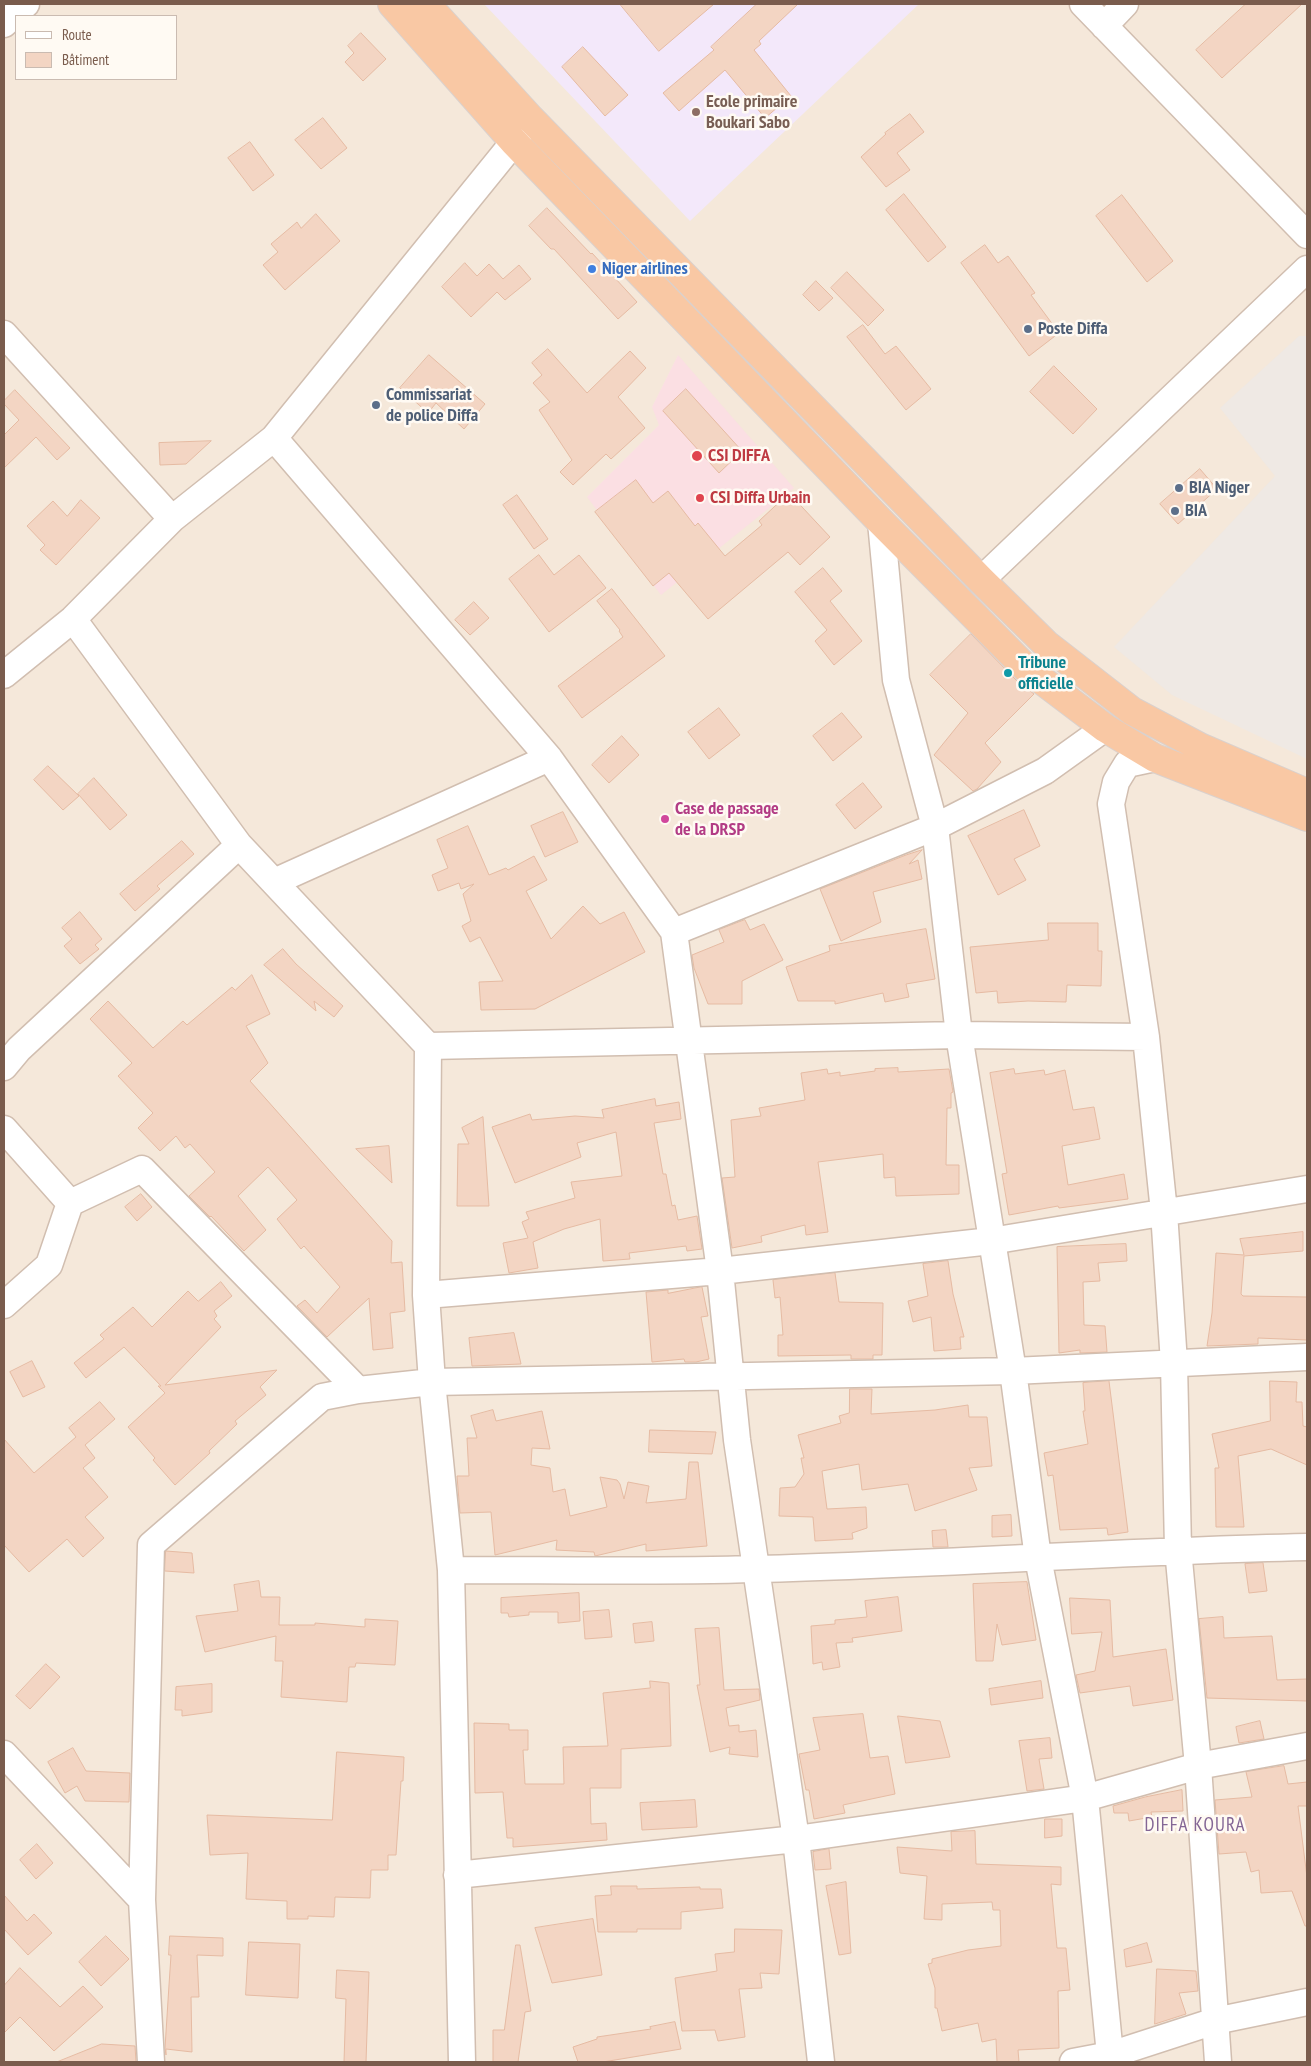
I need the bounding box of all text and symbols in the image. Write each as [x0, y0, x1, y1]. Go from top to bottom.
legend [15, 15, 178, 80]
text: Route [62, 25, 92, 44]
text: Bâtiment [62, 50, 109, 69]
place label: Ecole primaire Boukari Sabo [706, 91, 797, 134]
marker: Ecole primaire Boukari Sabo [690, 106, 702, 118]
place label: Niger airlines [602, 258, 688, 280]
marker: Niger airlines [586, 263, 598, 275]
place label: Poste Diffa [1038, 318, 1108, 340]
marker: Poste Diffa [1022, 323, 1034, 335]
place label: Commissariat de police Diffa [386, 384, 478, 426]
marker: Commissariat de police Diffa [370, 399, 382, 411]
place label: CSI DIFFA [708, 445, 770, 467]
marker: CSI DIFFA [690, 449, 704, 463]
place label: BIA Niger [1189, 477, 1250, 499]
marker: BIA Niger [1173, 482, 1185, 494]
place label: CSI Diffa Urbain [710, 487, 811, 509]
marker: CSI Diffa Urbain [694, 492, 706, 504]
place label: BIA [1185, 500, 1207, 522]
marker: BIA [1169, 505, 1181, 517]
place label: Tribune officielle [1018, 652, 1073, 694]
marker: Tribune officielle [1002, 667, 1014, 679]
place label: Case de passage de la DRSP [675, 798, 779, 841]
marker: Case de passage de la DRSP [659, 813, 671, 825]
district label: DIFFA KOURA [1143, 1815, 1247, 1837]

